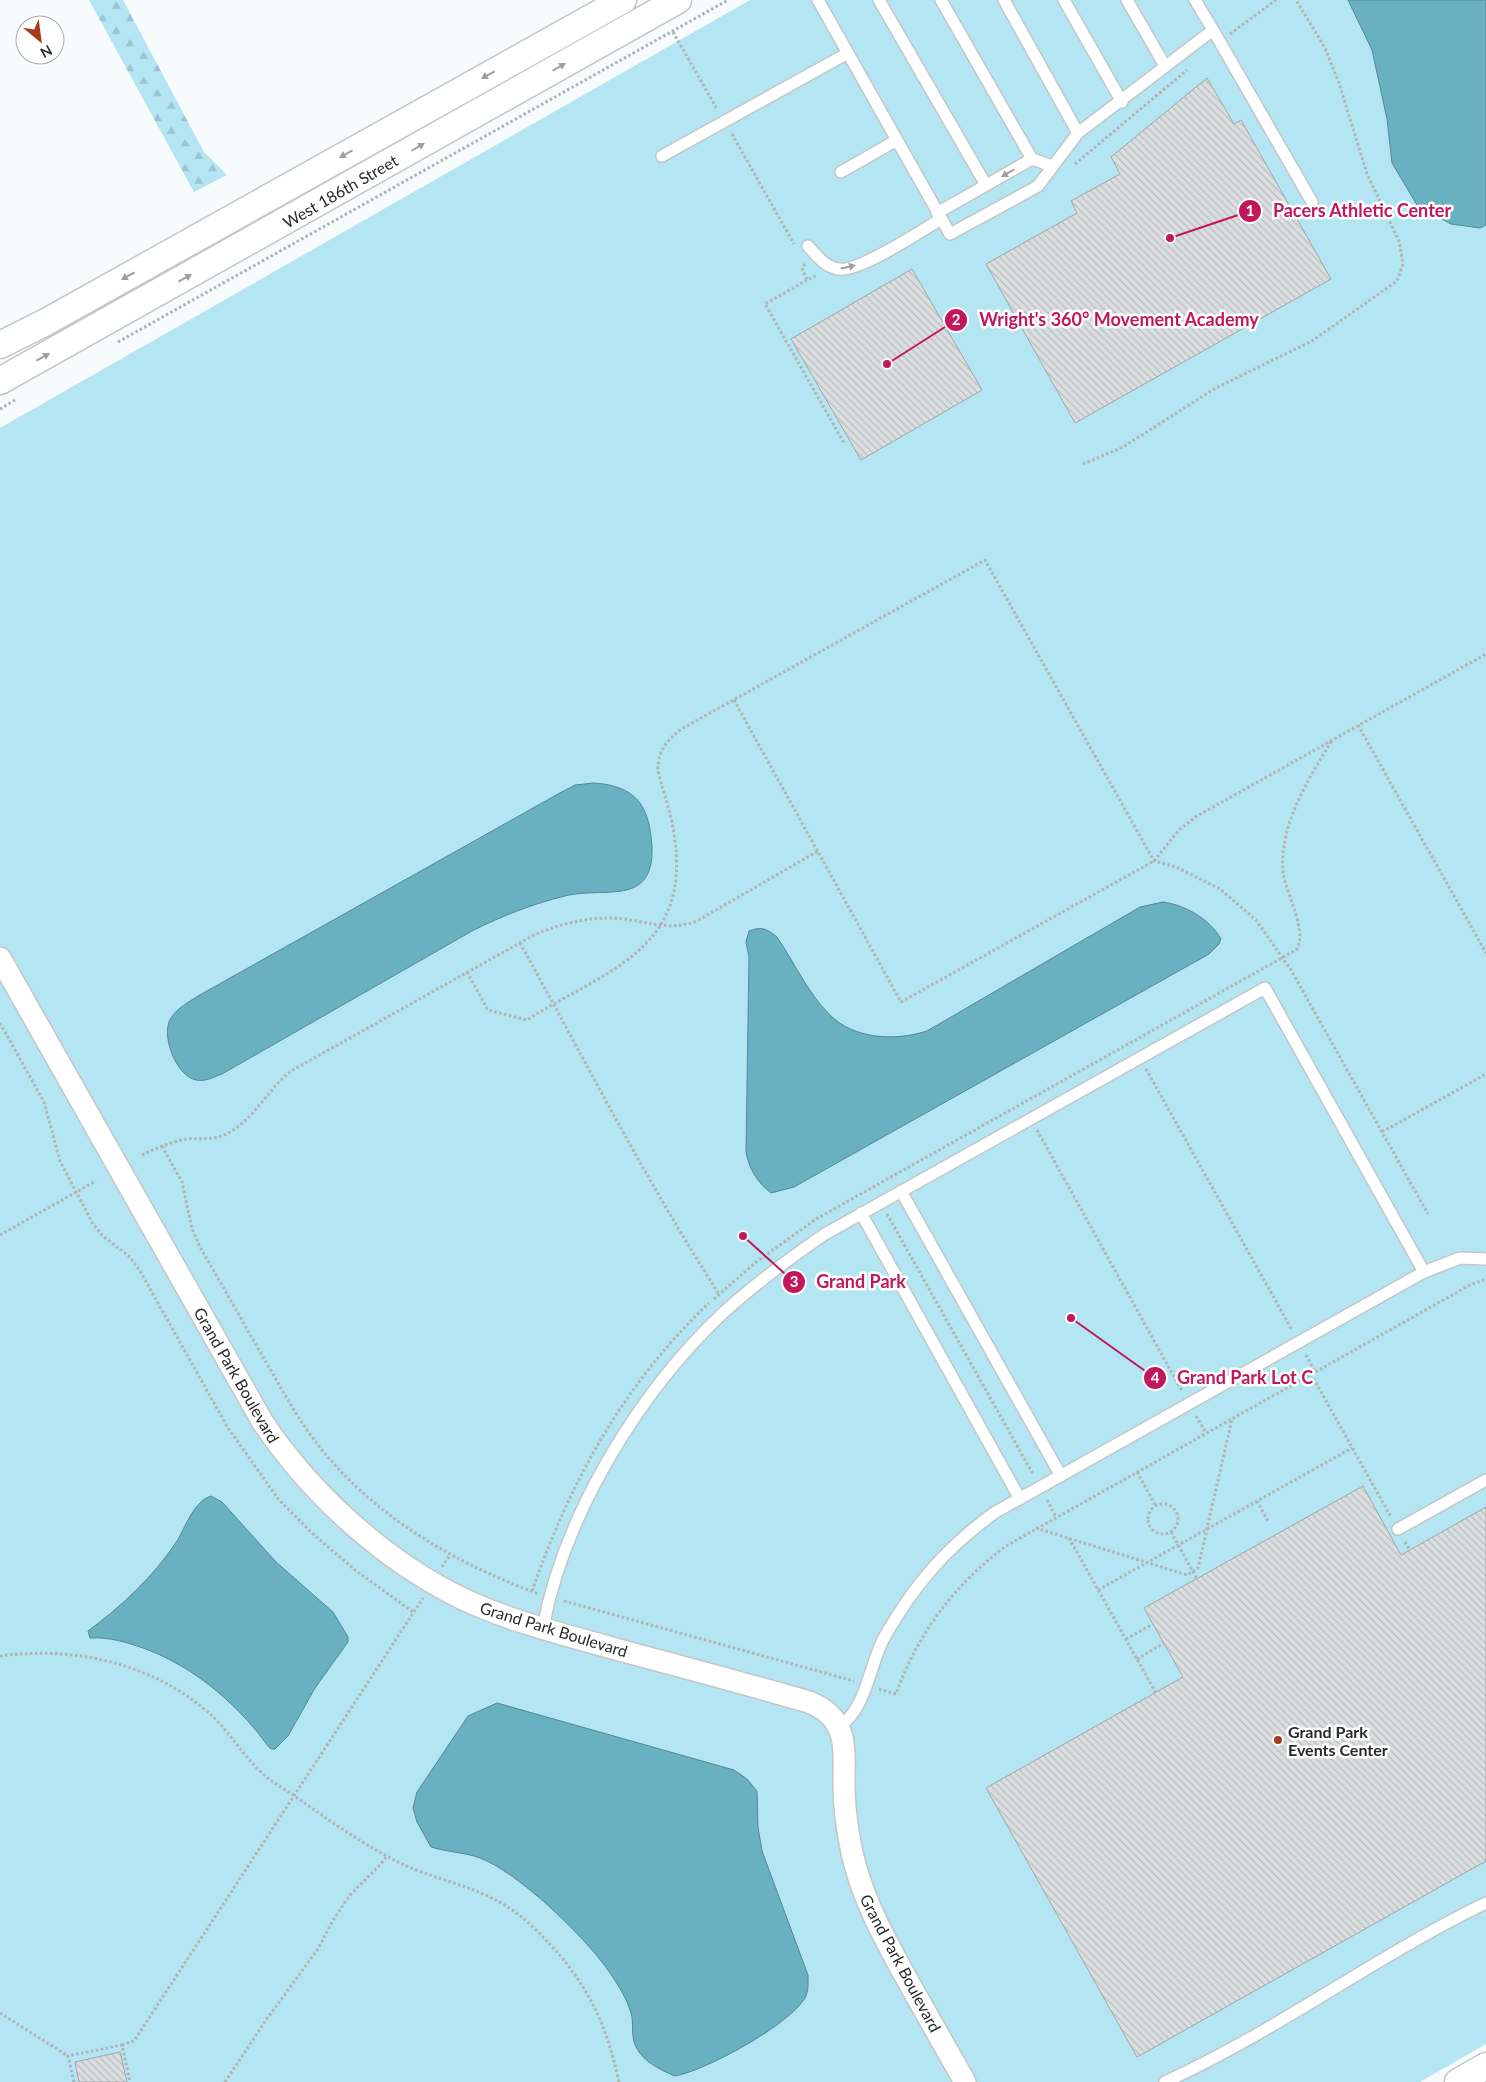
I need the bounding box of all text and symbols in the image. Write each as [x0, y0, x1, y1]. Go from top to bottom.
north arrow [15, 15, 65, 65]
text: N [38, 42, 55, 62]
one-way arrow [552, 62, 566, 71]
one-way arrow [481, 71, 496, 79]
one-way arrow [411, 142, 424, 151]
street label: West 186th Street [279, 150, 401, 232]
one-way arrow [340, 150, 353, 159]
one-way arrow [1001, 168, 1014, 177]
callout: Pacers Athletic Center [1237, 194, 1461, 227]
text: Pacers Athletic Center [1273, 199, 1451, 221]
text: 1 [1246, 201, 1254, 219]
one-way arrow [840, 263, 856, 271]
one-way arrow [121, 272, 136, 280]
one-way arrow [177, 274, 192, 282]
callout: Wright's 360° Movement Academy [944, 303, 1269, 336]
text: Wright's 360° Movement Academy [979, 308, 1259, 330]
text: 2 [952, 310, 961, 328]
one-way arrow [35, 353, 50, 361]
callout: Grand Park [781, 1265, 916, 1298]
text: Grand Park [816, 1270, 906, 1292]
text: 3 [790, 1272, 798, 1290]
street label: Grand Park Boulevard [190, 1304, 284, 1446]
callout: Grand Park Lot C [1142, 1362, 1323, 1395]
text: Grand Park Lot C [1177, 1366, 1313, 1388]
text: 4 [1151, 1368, 1160, 1386]
street label: Grand Park Boulevard [478, 1598, 630, 1660]
place label: Grand Park Events Center [1288, 1722, 1388, 1759]
marker: Grand Park Events Center [1272, 1734, 1284, 1746]
street label: Grand Park Boulevard [857, 1891, 945, 2035]

